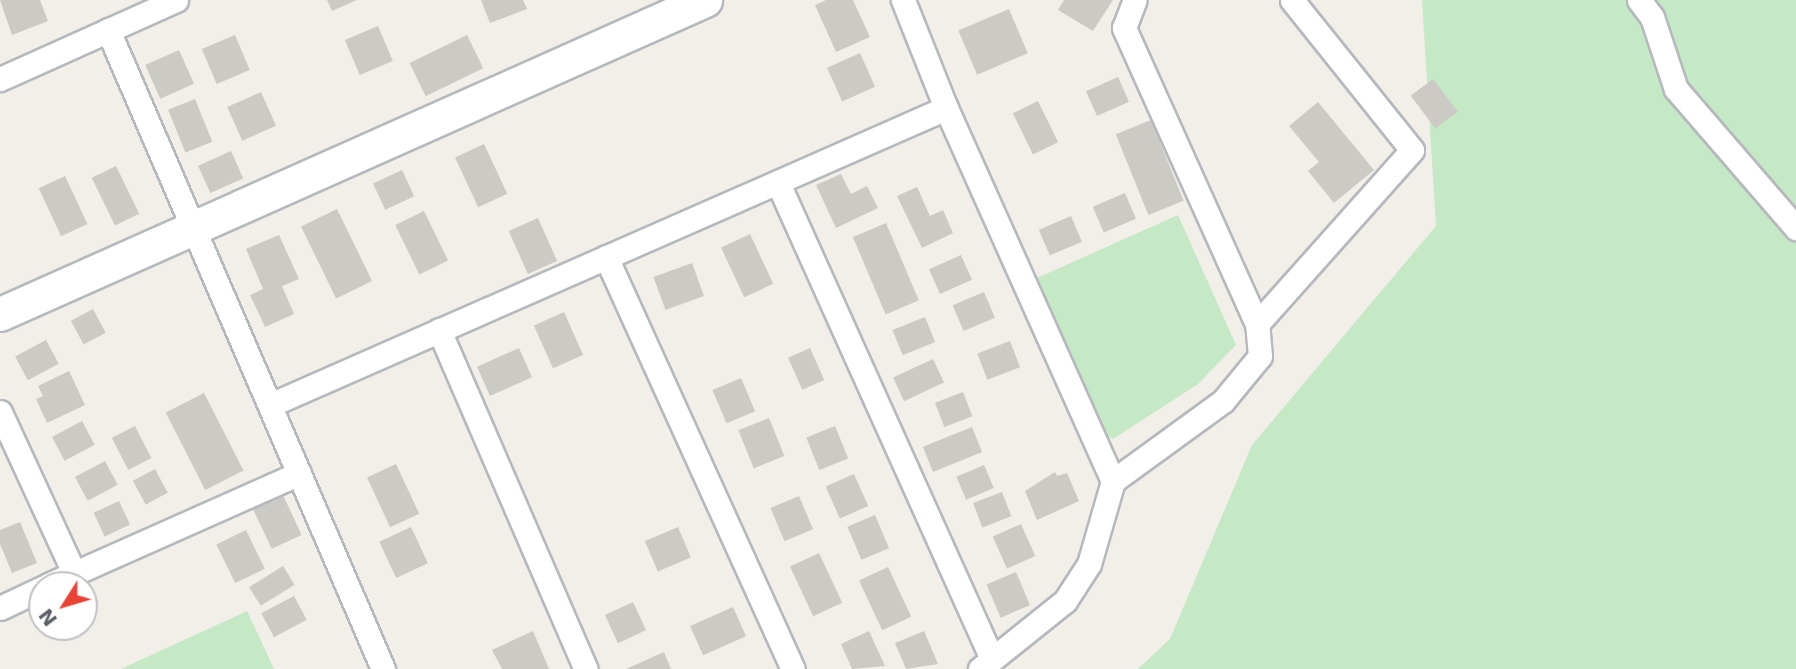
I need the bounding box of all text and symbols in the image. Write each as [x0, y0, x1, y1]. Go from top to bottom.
north arrow [28, 571, 98, 641]
text: N [34, 604, 61, 630]

